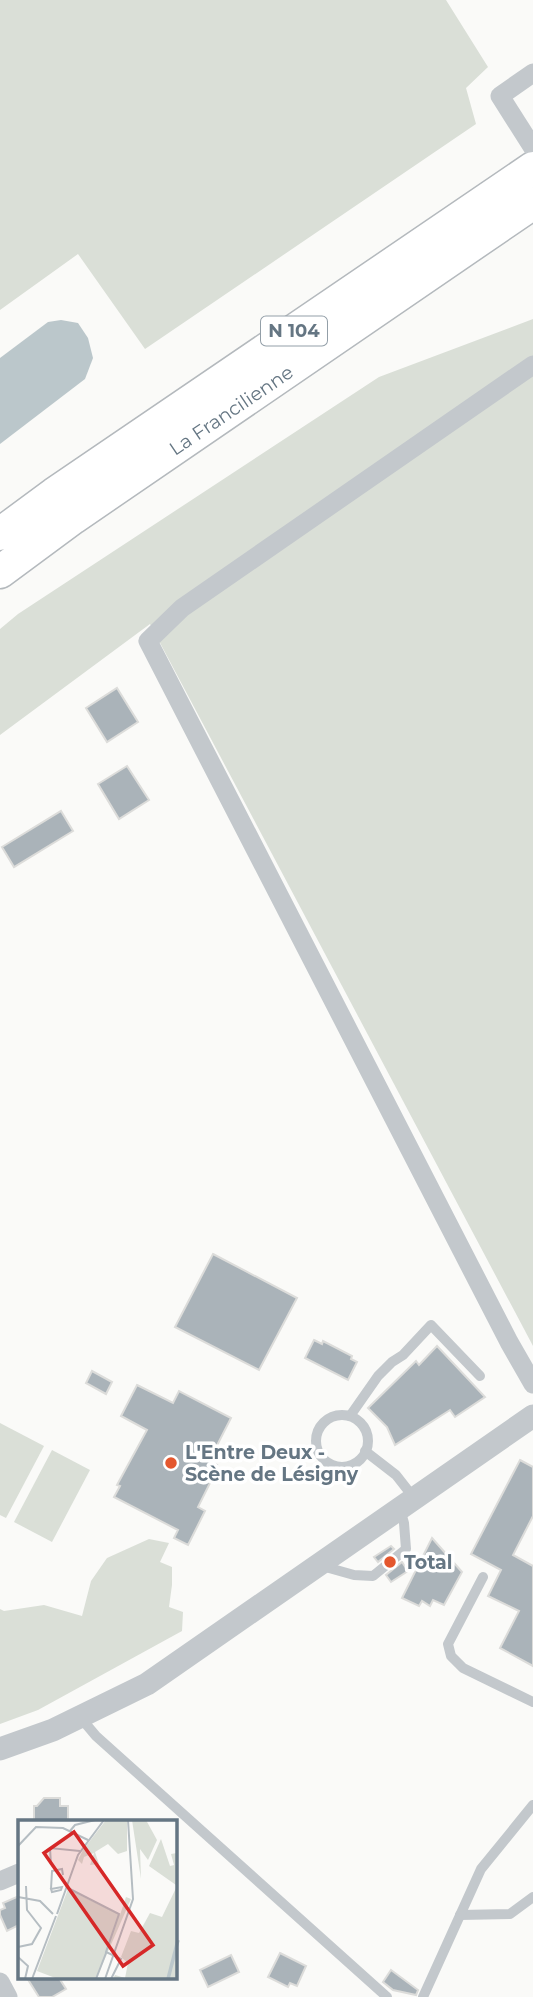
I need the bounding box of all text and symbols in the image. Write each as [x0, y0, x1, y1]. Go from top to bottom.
road number: N 104 [261, 316, 327, 346]
street label: La Francilienne [165, 360, 298, 460]
place label: L'Entre Deux - Scène de Lésigny [185, 1441, 359, 1486]
marker: L'Entre Deux - Scène de Lésigny [163, 1455, 179, 1471]
place label: Total [404, 1551, 453, 1574]
marker: Total [382, 1554, 398, 1570]
inset map [18, 1820, 177, 1980]

